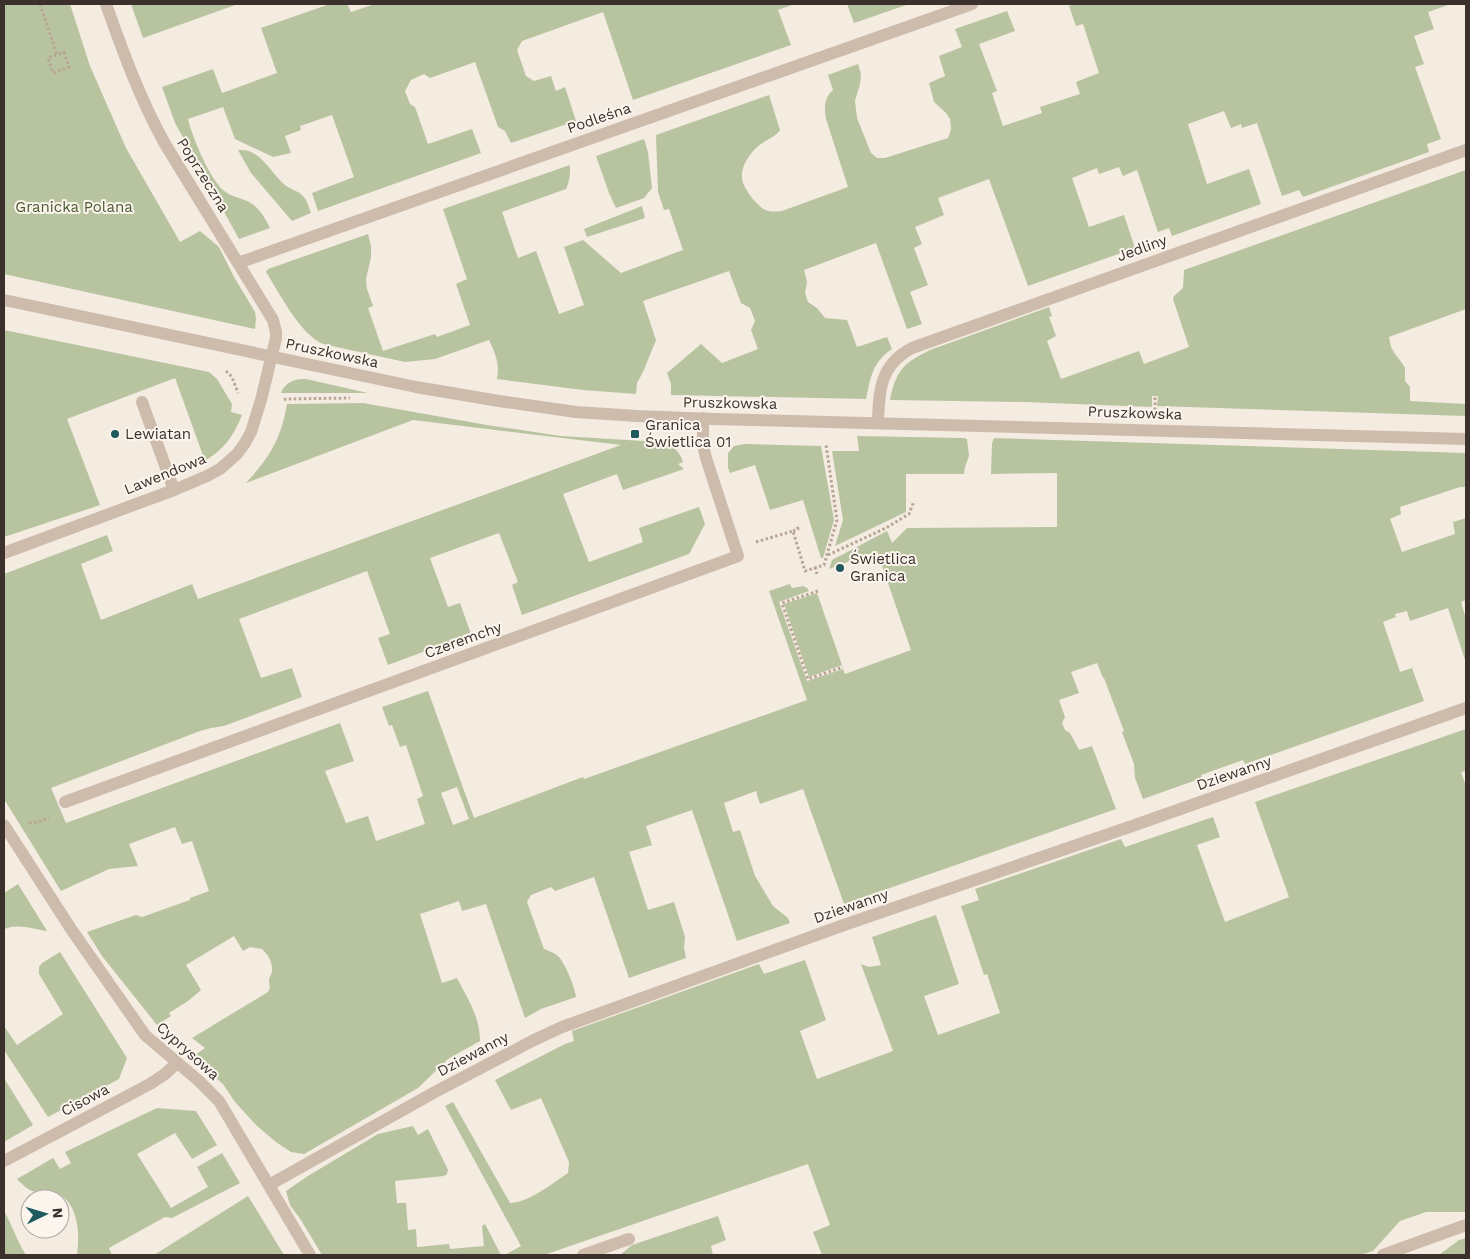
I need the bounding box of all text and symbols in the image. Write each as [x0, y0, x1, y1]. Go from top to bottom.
street label: Podleśna [565, 99, 634, 137]
street label: Poprzeczna [173, 134, 233, 216]
park label: Granicka Polana [15, 198, 133, 216]
street label: Jedliny [1115, 231, 1170, 265]
street label: Pruszkowska [284, 334, 381, 372]
street label: Pruszkowska [683, 393, 778, 413]
street label: Pruszkowska [1087, 402, 1183, 424]
place label: Granica Świetlica 01 [645, 416, 731, 451]
place label: Lewiatan [125, 425, 191, 443]
marker: Lewiatan [109, 428, 121, 440]
marker: Granica Świetlica 01 [629, 428, 641, 440]
street label: Lawendowa [121, 449, 209, 499]
place label: Świetlica Granica [850, 549, 917, 585]
marker: Świetlica Granica [834, 562, 846, 574]
street label: Czeremchy [422, 618, 504, 662]
street label: Dziewanny [1194, 752, 1274, 794]
street label: Dziewanny [811, 885, 891, 927]
street label: Cyprysowa [153, 1018, 224, 1084]
street label: Dziewanny [434, 1028, 512, 1080]
street label: Cisowa [58, 1080, 113, 1120]
north arrow [20, 1189, 70, 1239]
text: N [50, 1207, 66, 1219]

